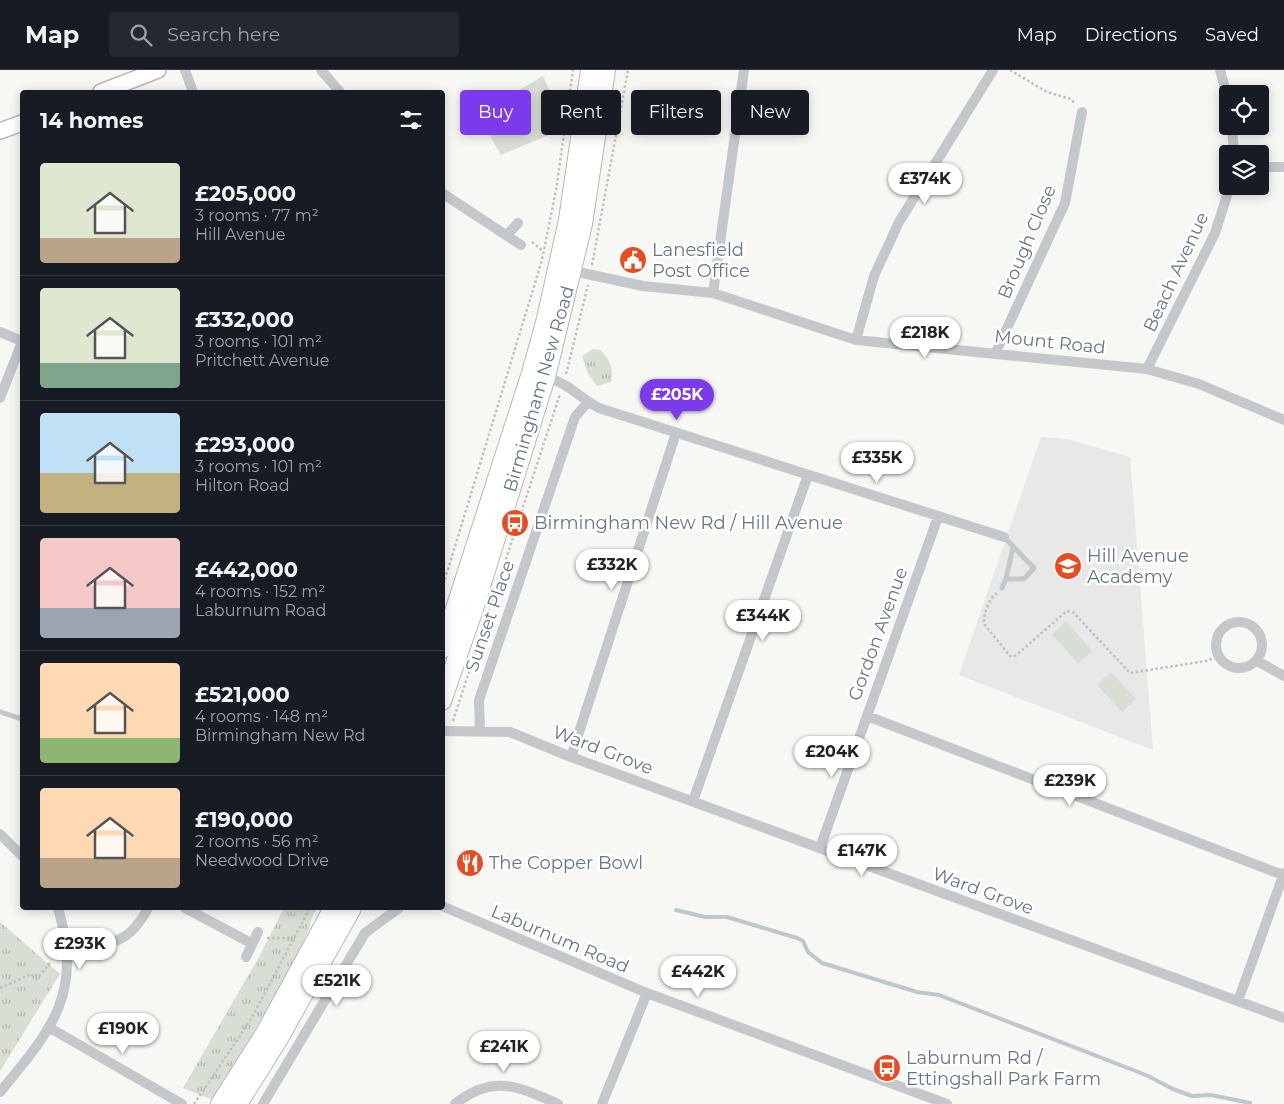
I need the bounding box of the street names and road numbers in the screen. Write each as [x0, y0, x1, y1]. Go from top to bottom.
street label: Brough Close [993, 182, 1061, 302]
street label: Beach Avenue [1139, 209, 1213, 335]
street label: Birmingham New Road [499, 283, 579, 495]
street label: Mount Road [993, 325, 1107, 359]
street label: Sunset Place [461, 557, 519, 675]
street label: Gordon Avenue [844, 564, 912, 704]
street label: Ward Grove [550, 721, 656, 779]
street label: Ward Grove [930, 863, 1037, 919]
street label: Laburnum Road [488, 900, 632, 978]

